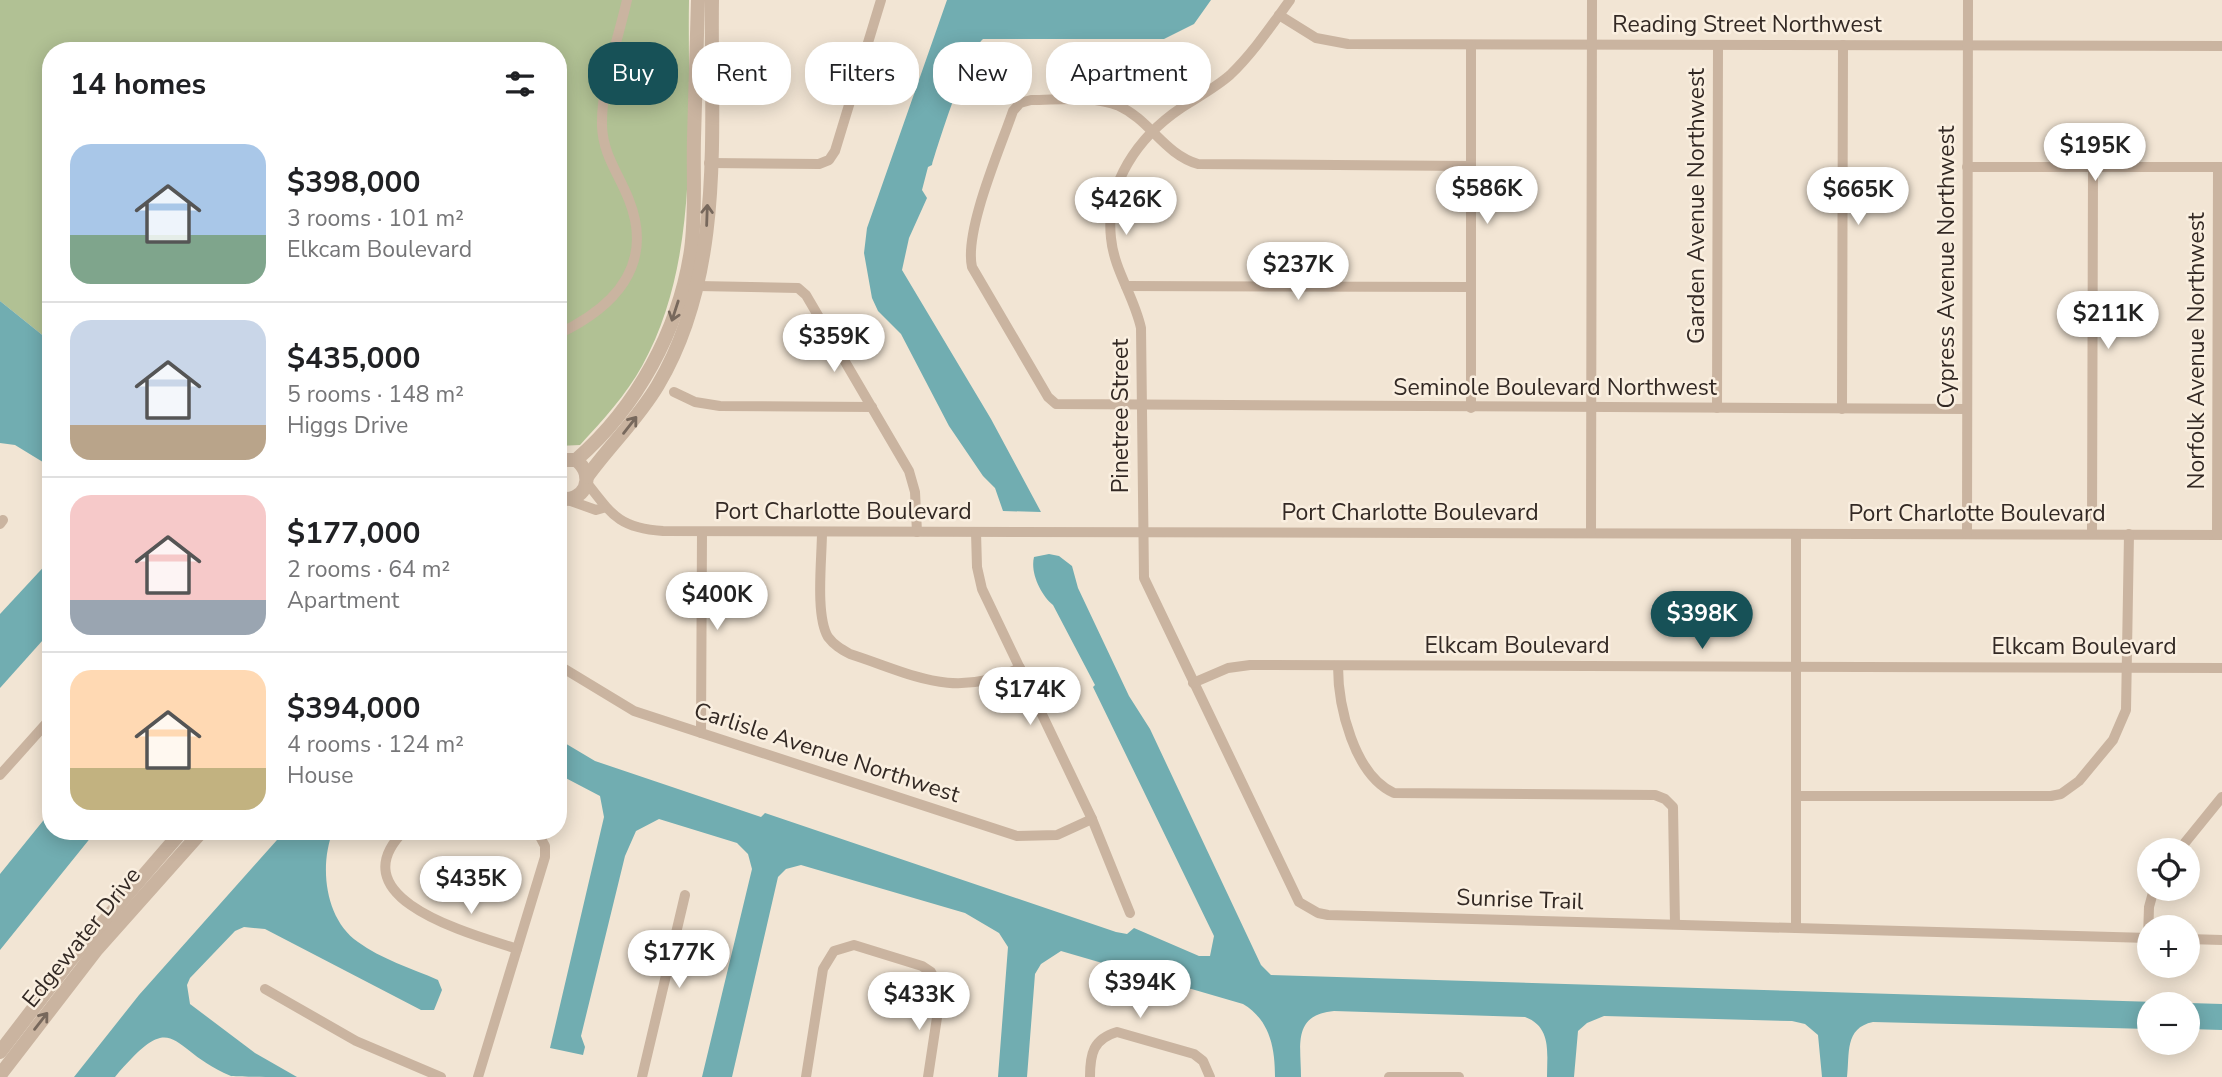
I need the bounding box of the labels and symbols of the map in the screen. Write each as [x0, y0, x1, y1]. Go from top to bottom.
street label: Reading Street Northwest [1612, 9, 1883, 40]
street label: Garden Avenue Northwest [1681, 67, 1712, 344]
pin: $195K [2046, 124, 2144, 183]
street label: Cypress Avenue Northwest [1931, 125, 1962, 408]
pin: $586K [1438, 166, 1536, 226]
pin: $665K [1809, 168, 1907, 227]
pin: $426K [1077, 177, 1175, 237]
one-way arrow [701, 203, 714, 226]
street label: Norfolk Avenue Northwest [2181, 211, 2212, 490]
pin: $237K [1249, 243, 1347, 302]
pin: $211K [2059, 292, 2157, 351]
one-way arrow [668, 300, 681, 322]
pin: $359K [785, 314, 883, 374]
street label: Pinetree Street [1105, 338, 1136, 493]
street label: Seminole Boulevard Northwest [1393, 372, 1718, 403]
one-way arrow [623, 416, 638, 434]
street label: Port Charlotte Boulevard [714, 496, 972, 527]
street label: Port Charlotte Boulevard [1281, 497, 1539, 528]
street label: Port Charlotte Boulevard [1848, 498, 2106, 529]
pin: $400K [668, 572, 766, 632]
pin: $398K [1653, 592, 1751, 651]
street label: Elkcam Boulevard [1424, 630, 1610, 661]
street label: Elkcam Boulevard [1991, 631, 2177, 662]
pin: $174K [981, 668, 1079, 727]
street label: Carlisle Avenue Northwest [690, 695, 965, 810]
pin: $435K [422, 856, 520, 916]
street label: Edgewater Drive [15, 861, 148, 1014]
street label: Sunrise Trail [1456, 882, 1584, 917]
pin: $177K [630, 930, 728, 990]
pin: $394K [1091, 960, 1189, 1020]
pin: $433K [870, 972, 968, 1032]
one-way arrow [34, 1012, 49, 1030]

